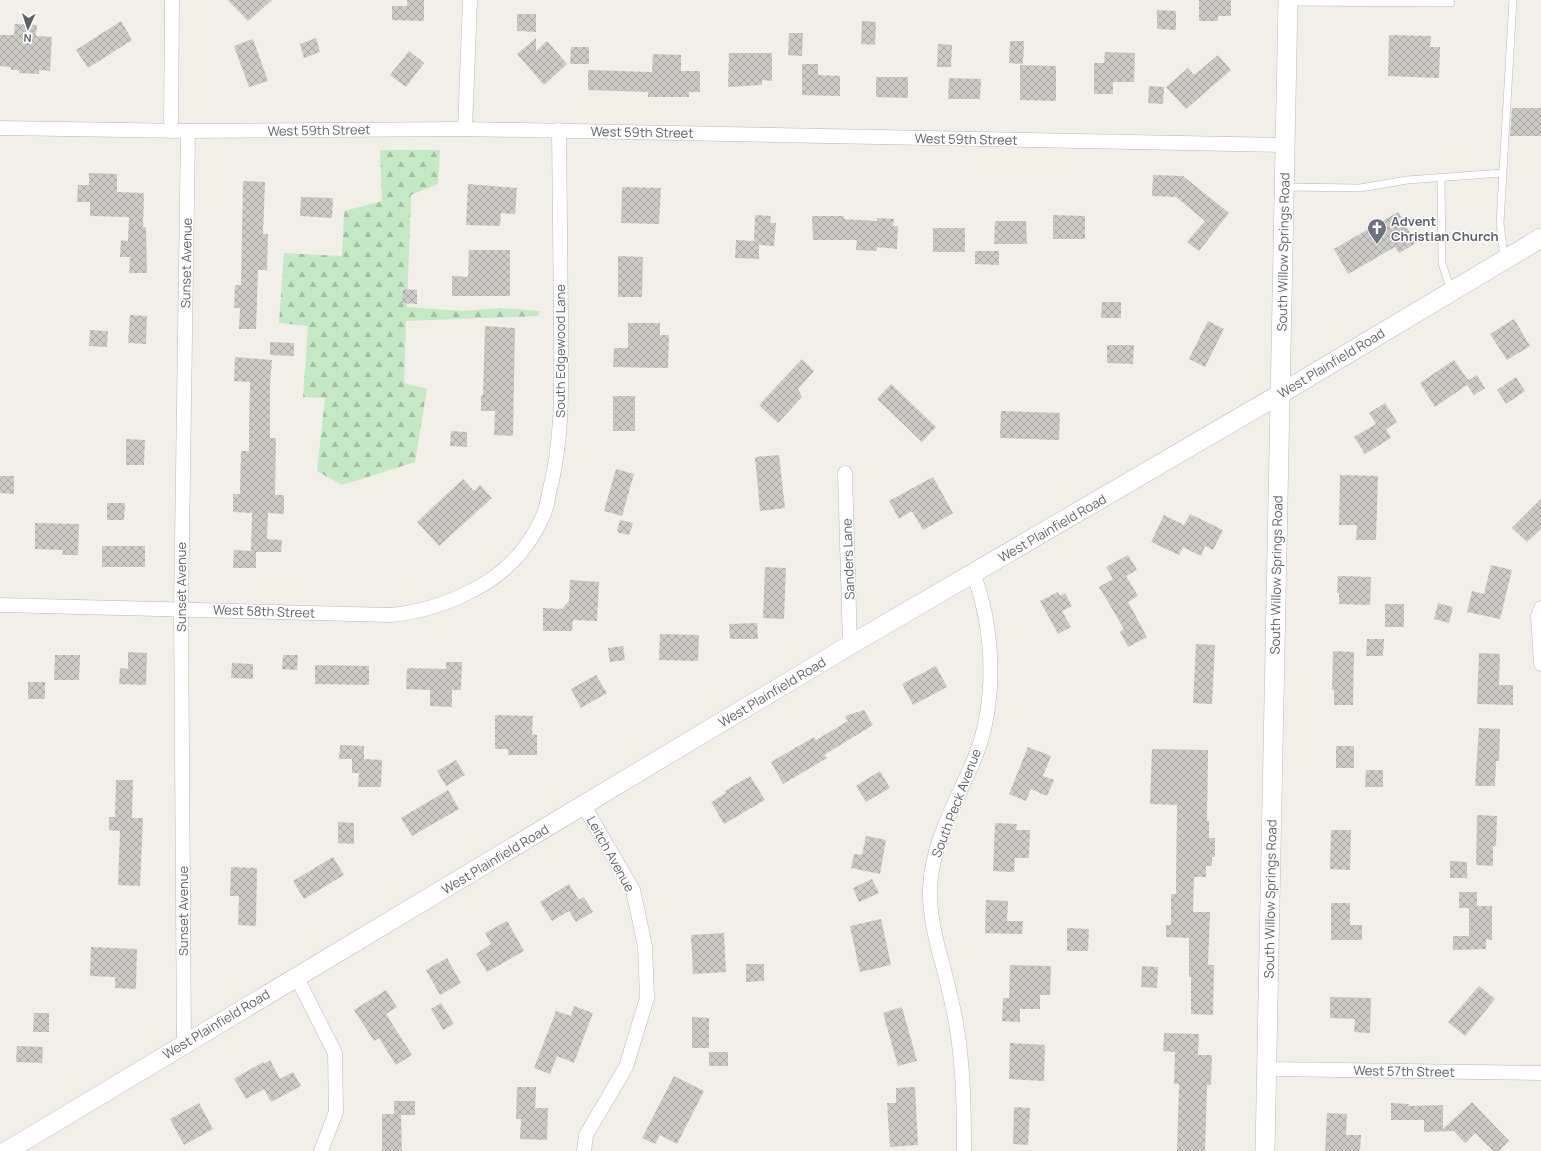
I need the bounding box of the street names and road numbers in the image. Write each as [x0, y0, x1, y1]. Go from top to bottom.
street label: West 59th Street [267, 120, 371, 140]
street label: West 59th Street [590, 122, 694, 142]
street label: West 59th Street [914, 129, 1018, 149]
street label: South Willow Springs Road [1273, 172, 1293, 332]
street label: Sunset Avenue [176, 217, 196, 308]
street label: South Edgewood Lane [551, 284, 569, 418]
street label: West Plainfield Road [1274, 324, 1388, 402]
street label: West Plainfield Road [995, 490, 1109, 566]
street label: South Willow Springs Road [1266, 495, 1286, 655]
street label: Sanders Lane [838, 518, 858, 600]
street label: Sunset Avenue [172, 542, 190, 632]
street label: West 58th Street [213, 600, 315, 622]
street label: West Plainfield Road [715, 653, 829, 731]
street label: South Peck Avenue [927, 746, 985, 860]
street label: Leitch Avenue [583, 813, 639, 896]
street label: South Willow Springs Road [1260, 819, 1280, 979]
street label: West Plainfield Road [438, 820, 552, 898]
street label: Sunset Avenue [174, 866, 192, 956]
street label: West Plainfield Road [159, 985, 273, 1063]
street label: West 57th Street [1353, 1061, 1455, 1081]

